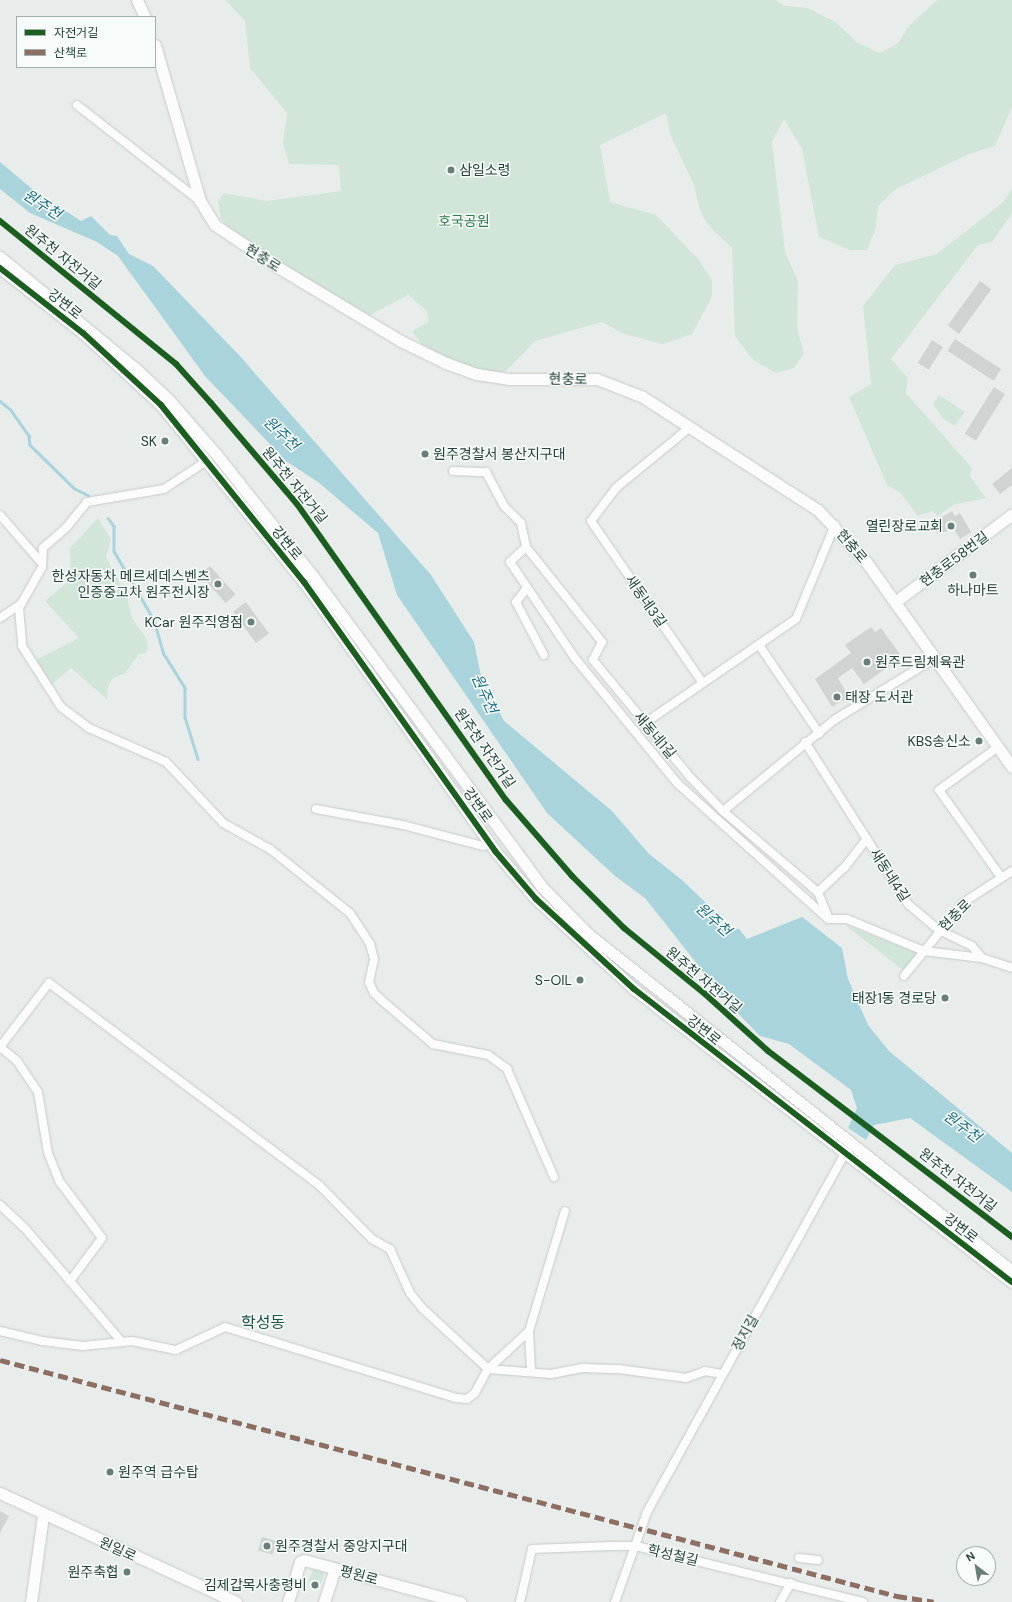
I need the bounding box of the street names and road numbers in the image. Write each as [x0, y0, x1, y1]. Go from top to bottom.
street label: 원주천 자전거길 [21, 221, 105, 293]
street label: 현충로 [242, 241, 284, 275]
street label: 강변로 [45, 285, 85, 323]
street label: 현충로 [549, 370, 587, 388]
street label: 원주천 자전거길 [259, 443, 331, 527]
street label: 강변로 [268, 523, 306, 563]
street label: 현충로 [833, 526, 871, 566]
street label: 현충로58번길 [916, 528, 992, 590]
street label: 새동네3길 [622, 572, 670, 630]
street label: 원주천 자전거길 [451, 705, 519, 791]
street label: 새동네1길 [631, 708, 679, 762]
street label: 강변로 [460, 784, 496, 826]
street label: 새동네4길 [867, 845, 913, 905]
street label: 현충로 [935, 895, 975, 935]
street label: 원주천 자전거길 [663, 943, 745, 1017]
street label: 강변로 [684, 1011, 724, 1049]
street label: 원주천 자전거길 [916, 1144, 1000, 1216]
street label: 강변로 [941, 1209, 981, 1247]
street label: 정지길 [728, 1312, 762, 1354]
street label: 원일로 [97, 1533, 139, 1565]
street label: 학성철길 [646, 1541, 700, 1569]
street label: 평원로 [338, 1562, 380, 1588]

